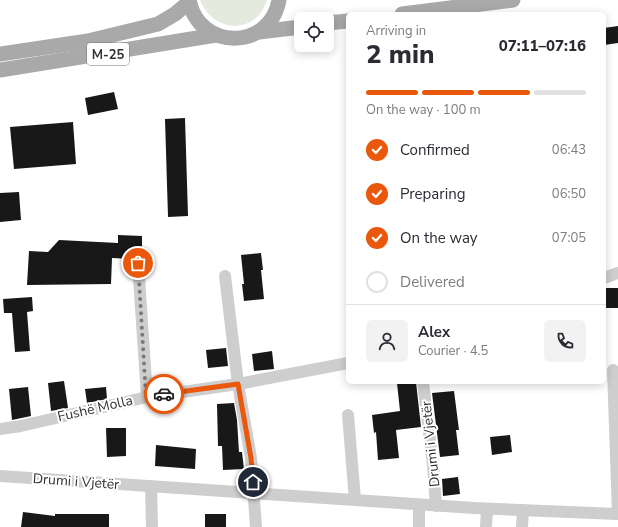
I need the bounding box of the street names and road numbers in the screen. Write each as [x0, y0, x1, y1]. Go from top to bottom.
road number: M-25 [87, 43, 129, 65]
street label: Fushë Molla [56, 391, 135, 426]
street label: Drumi i Vjetër [417, 400, 444, 488]
street label: Drumi i Vjetër [32, 469, 120, 494]

